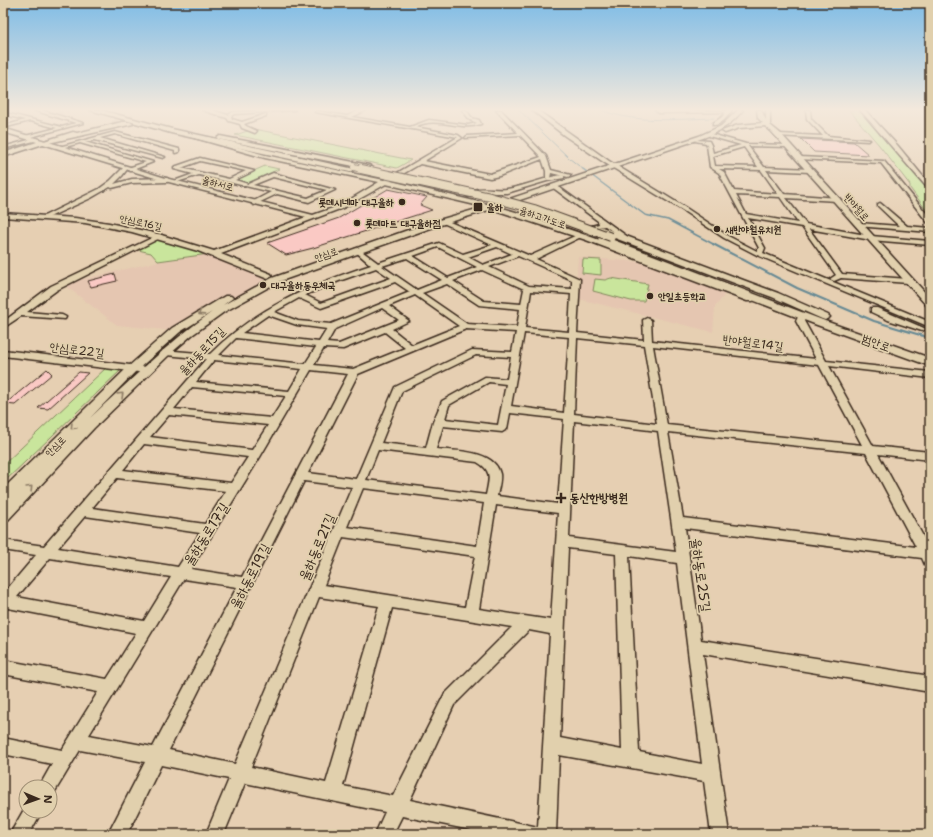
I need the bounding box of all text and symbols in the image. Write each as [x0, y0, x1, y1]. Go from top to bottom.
street label: 율하서로 [201, 173, 235, 194]
street label: 반야월로 [841, 191, 872, 224]
place label: 롯데시네마 대구율하 [318, 196, 394, 209]
marker: 롯데시네마 대구율하 [397, 197, 407, 207]
marker: 율하 [472, 201, 484, 213]
place label: 율하 [486, 201, 503, 214]
street label: 율하고가도로 [518, 203, 568, 231]
street label: 안심로16길 [118, 212, 163, 233]
place label: 롯데마트 대구율하점 [365, 217, 441, 230]
marker: 롯데마트 대구율하점 [352, 218, 362, 228]
place label: 새반야월유치원 [725, 223, 781, 236]
marker: 새반야월유치원 [712, 224, 722, 234]
street label: 안심로 [313, 244, 340, 265]
place label: 대구율하동우체국 [271, 279, 335, 292]
marker: 대구율하동우체국 [258, 280, 268, 290]
place label: 안일초등학교 [658, 290, 706, 303]
marker: 안일초등학교 [645, 291, 655, 301]
one-way arrow [198, 308, 205, 316]
street label: 율하동로15길 [176, 323, 229, 379]
street label: 반야월로14길 [722, 331, 785, 355]
street label: 범안로 [860, 331, 892, 355]
street label: 안심로22길 [49, 339, 106, 361]
one-way arrow [116, 392, 124, 400]
one-way arrow [70, 423, 78, 430]
street label: 안심로 [42, 433, 68, 459]
one-way arrow [25, 485, 33, 493]
place label: 동산한방병원 [570, 490, 628, 506]
marker: 동산한방병원 [555, 492, 567, 504]
street label: 율하동로17길 [179, 498, 233, 569]
street label: 율하동로21길 [295, 510, 339, 583]
street label: 율하동로25길 [687, 537, 715, 614]
street label: 율하동로19길 [226, 539, 275, 612]
north arrow [18, 779, 58, 819]
text: N [40, 795, 55, 804]

